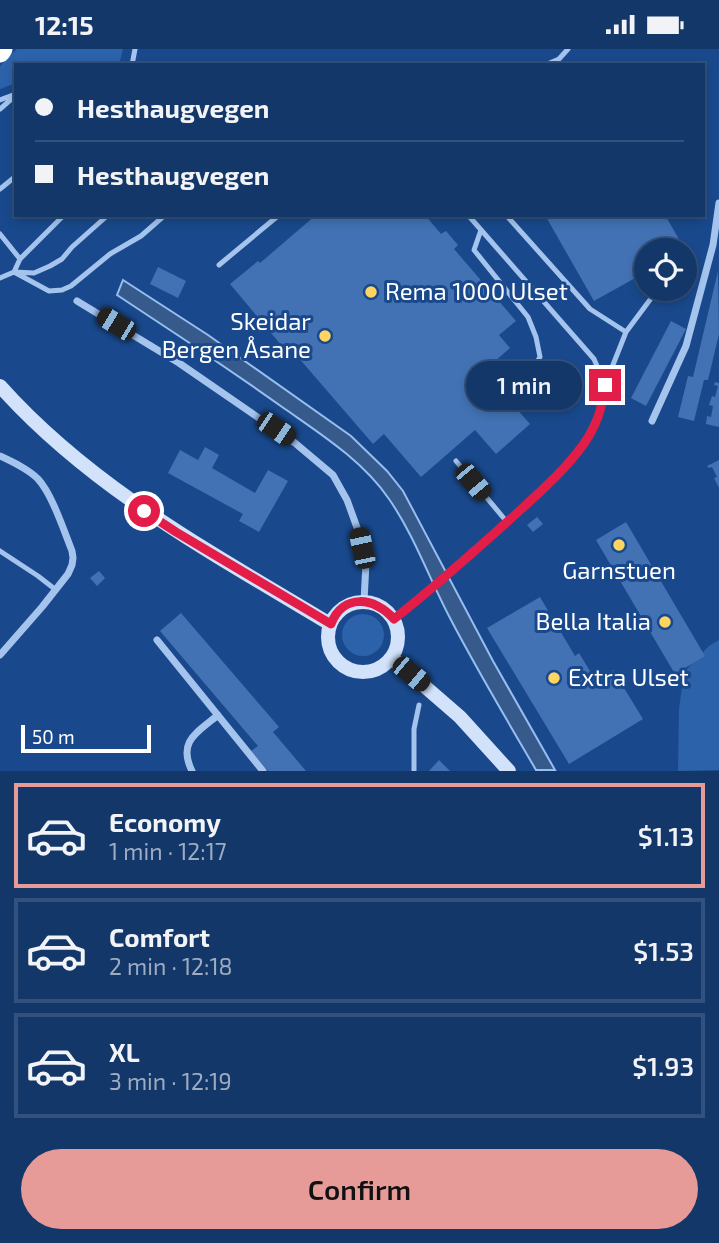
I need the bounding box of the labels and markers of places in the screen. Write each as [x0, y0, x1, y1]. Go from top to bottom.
place label: Rema 1000 Ulset [385, 276, 568, 305]
marker: Rema 1000 Ulset [363, 284, 379, 300]
place label: Skeidar Bergen Åsane [162, 306, 311, 363]
marker: Skeidar Bergen Åsane [317, 328, 333, 344]
marker: Garnstuen [611, 537, 627, 553]
place label: Garnstuen [562, 555, 676, 584]
place label: Bella Italia [536, 606, 651, 635]
marker: Bella Italia [657, 614, 673, 630]
place label: Extra Ulset [568, 662, 689, 691]
marker: Extra Ulset [546, 670, 562, 686]

